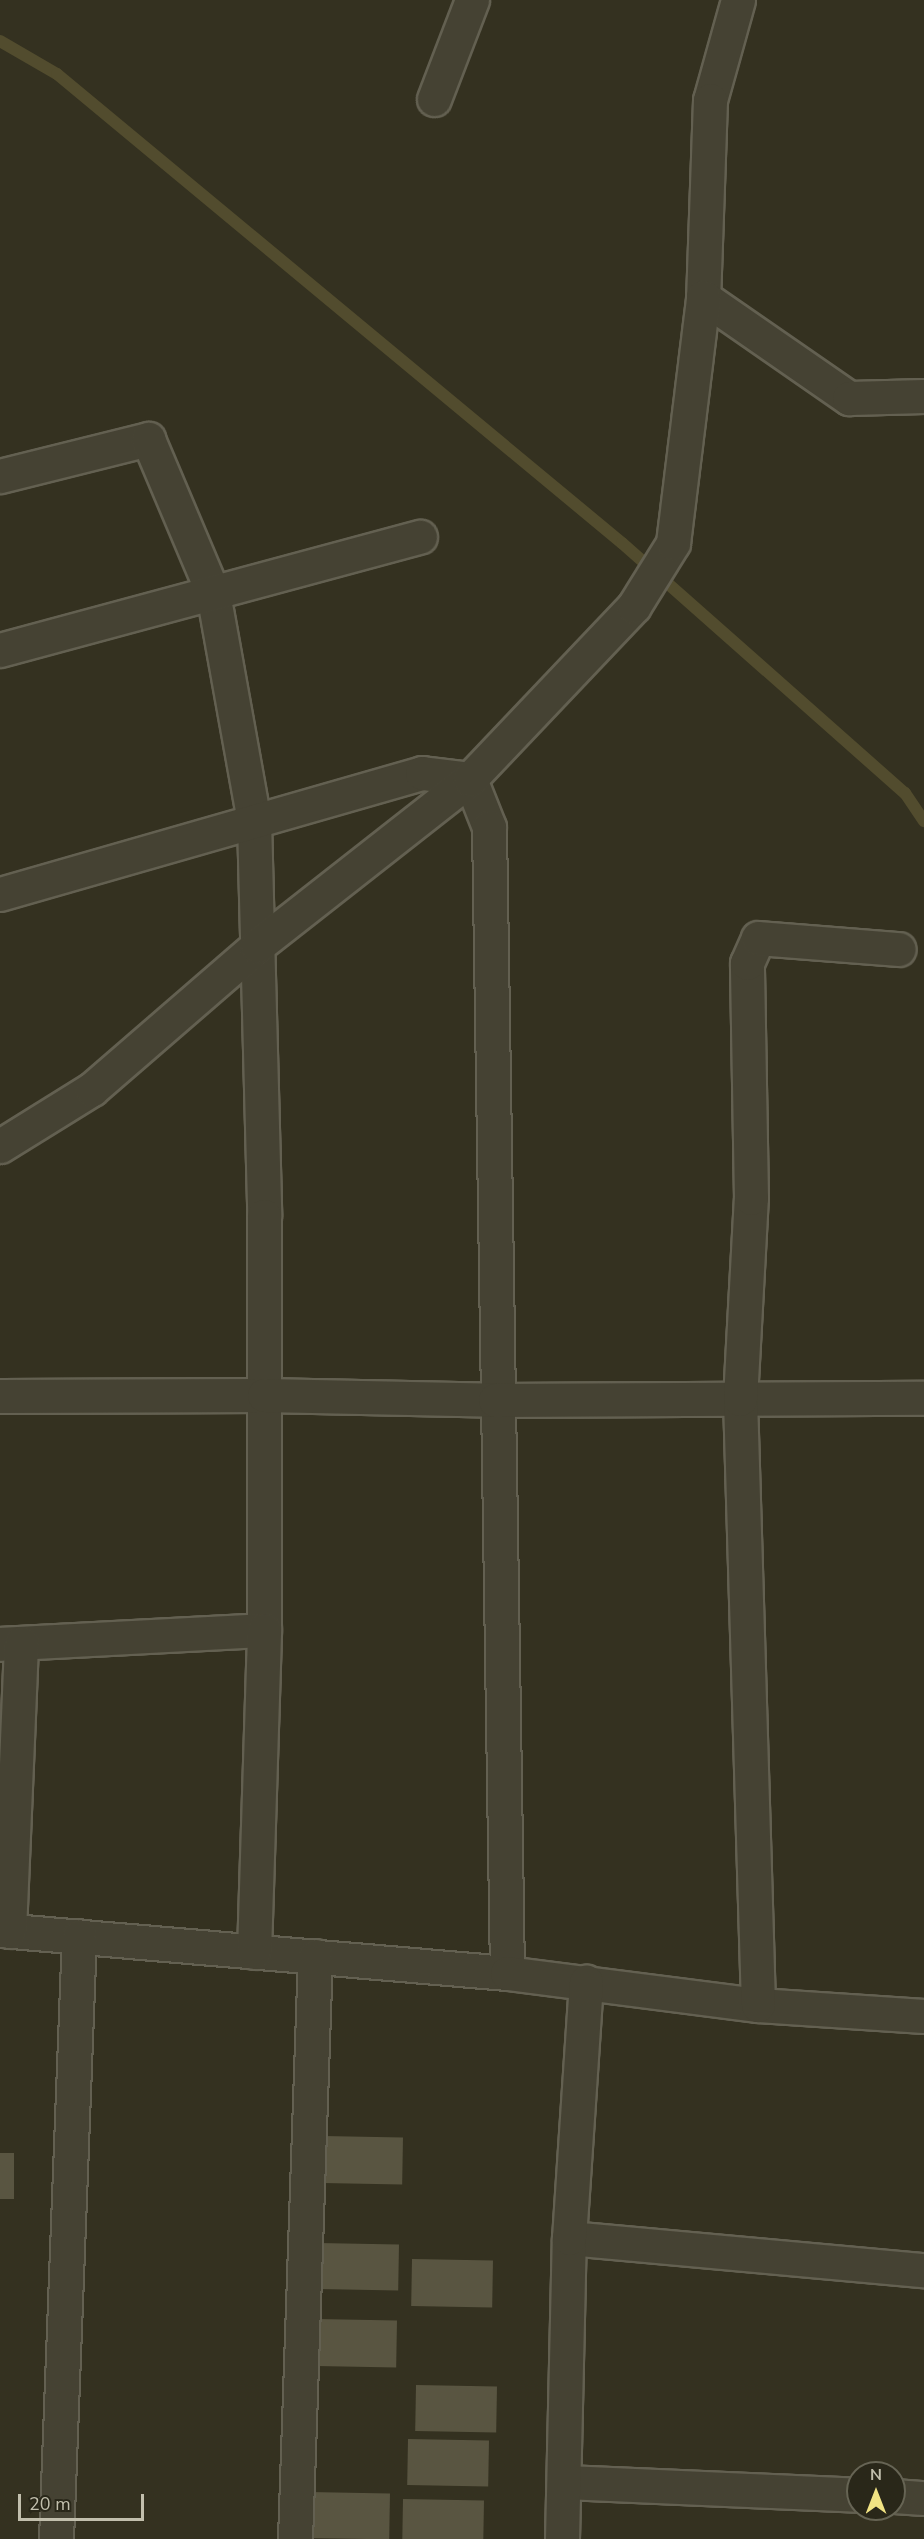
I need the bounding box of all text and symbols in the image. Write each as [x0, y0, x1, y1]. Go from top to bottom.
north arrow [846, 2461, 906, 2521]
text: N [870, 2464, 882, 2486]
scale bar [21, 2482, 147, 2520]
text: 20 m [29, 2492, 71, 2516]

